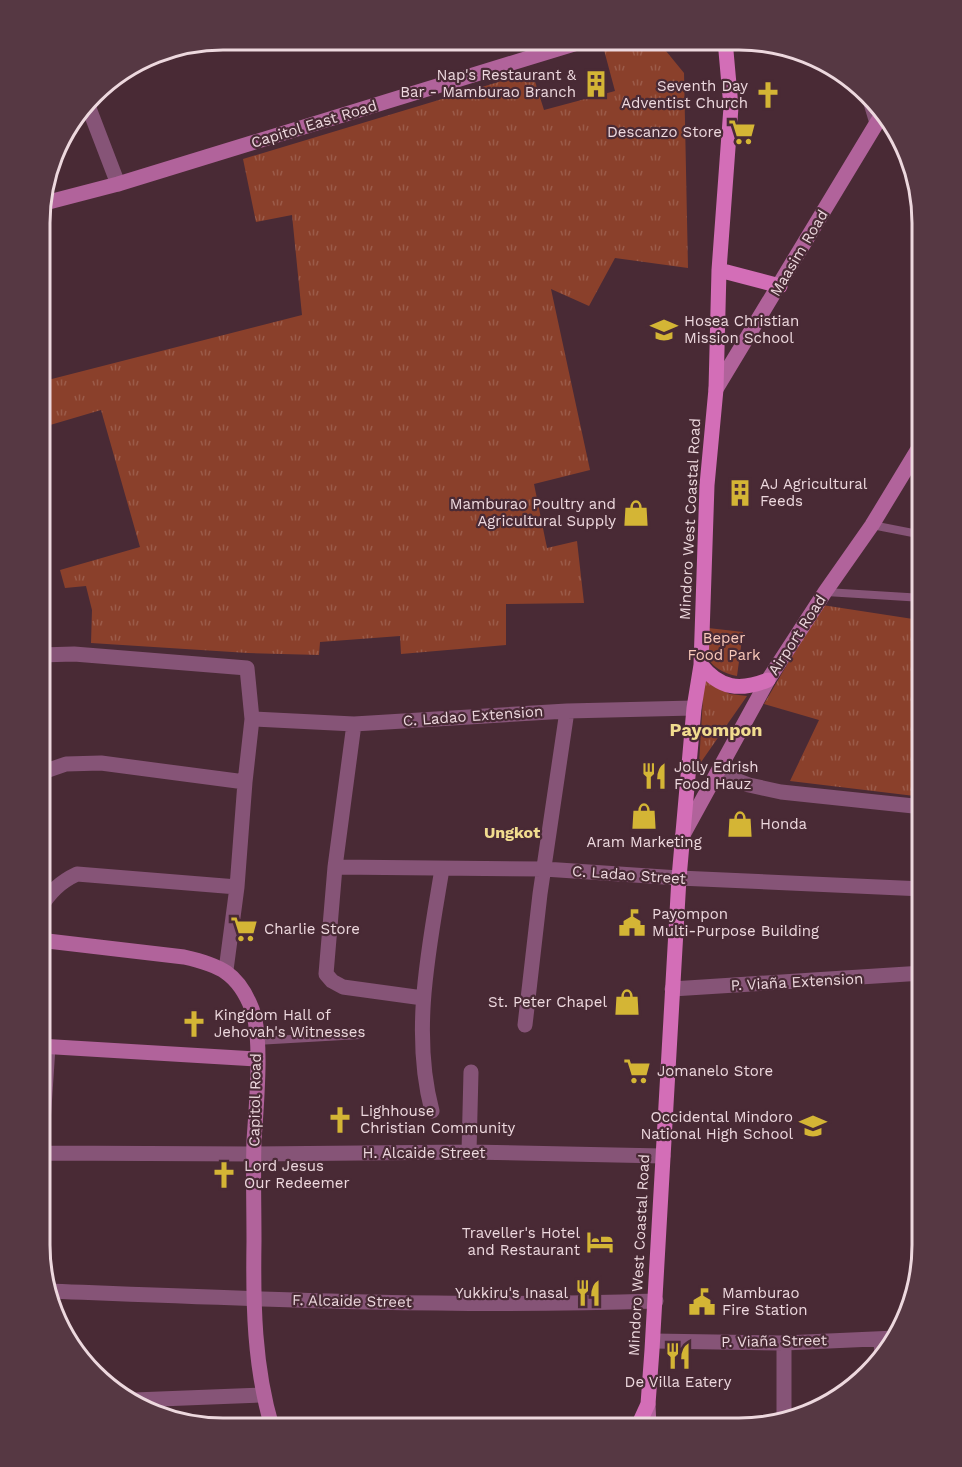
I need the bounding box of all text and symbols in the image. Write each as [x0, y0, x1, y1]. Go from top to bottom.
place label: Nap's Restaurant & Bar - Mamburao Branch [400, 66, 577, 101]
building icon: Nap's Restaurant & Bar - Mamburao Branch [581, 69, 611, 99]
place label: Seventh Day Adventist Church [621, 77, 748, 112]
church icon: Seventh Day Adventist Church [753, 80, 783, 110]
street label: Capitol East Road [249, 96, 379, 152]
supermarket icon: Descanzo Store [727, 117, 757, 147]
place label: Descanzo Store [607, 123, 722, 141]
street label: Maasim Road [766, 207, 832, 299]
place label: Hosea Christian Mission School [684, 312, 799, 347]
school or university icon: Hosea Christian Mission School [649, 315, 679, 345]
street label: Mindoro West Coastal Road [676, 418, 704, 620]
place label: AJ Agricultural Feeds [760, 475, 868, 510]
building icon: AJ Agricultural Feeds [725, 478, 755, 508]
place label: Mamburao Poultry and Agricultural Supply [450, 495, 616, 530]
shop icon: Mamburao Poultry and Agricultural Supply [621, 498, 651, 528]
street label: Airport Road [764, 591, 830, 679]
park label: Beper Food Park [687, 629, 761, 664]
street label: C. Ladao Extension [402, 702, 544, 730]
district label: Payompon [670, 719, 762, 740]
place label: Jolly Edrish Food Hauz [674, 758, 759, 793]
restaurant icon: Jolly Edrish Food Hauz [639, 761, 669, 791]
shop icon: Aram Marketing [629, 801, 659, 831]
shop icon: Honda [725, 809, 755, 839]
place label: Honda [760, 815, 808, 833]
district label: Ungkot [484, 823, 540, 842]
place label: Aram Marketing [586, 833, 702, 851]
street label: C. Ladao Street [572, 862, 687, 888]
place label: Payompon Multi-Purpose Building [652, 905, 819, 940]
public building icon: Payompon Multi-Purpose Building [617, 908, 647, 938]
supermarket icon: Charlie Store [229, 914, 259, 944]
place label: Charlie Store [264, 920, 360, 938]
street label: P. Viaña Extension [730, 970, 864, 994]
shop icon: St. Peter Chapel [612, 987, 642, 1017]
place label: St. Peter Chapel [488, 993, 607, 1011]
place label: Kingdom Hall of Jehovah's Witnesses [214, 1006, 365, 1041]
church icon: Kingdom Hall of Jehovah's Witnesses [179, 1009, 209, 1039]
street label: Capitol Road [245, 1053, 265, 1147]
supermarket icon: Jomanelo Store [622, 1056, 652, 1086]
place label: Jomanelo Store [657, 1062, 773, 1080]
place label: Lighhouse Christian Community [360, 1102, 515, 1137]
church icon: Lighhouse Christian Community [325, 1105, 355, 1135]
place label: Occidental Mindoro National High School [640, 1108, 793, 1143]
school or university icon: Occidental Mindoro National High School [798, 1111, 828, 1141]
street label: H. Alcaide Street [362, 1144, 486, 1162]
street label: Mindoro West Coastal Road [625, 1154, 653, 1356]
place label: Lord Jesus Our Redeemer [244, 1157, 350, 1192]
church icon: Lord Jesus Our Redeemer [209, 1160, 239, 1190]
place label: Traveller's Hotel and Restaurant [462, 1224, 581, 1259]
hotel icon: Traveller's Hotel and Restaurant [585, 1227, 615, 1257]
restaurant icon: Yukkiru's Inasal [573, 1278, 603, 1308]
place label: Yukkiru's Inasal [455, 1284, 568, 1302]
place label: Mamburao Fire Station [722, 1284, 807, 1319]
public building icon: Mamburao Fire Station [687, 1287, 717, 1317]
street label: F. Alcaide Street [292, 1291, 413, 1311]
street label: P. Viaña Street [721, 1331, 828, 1351]
restaurant icon: De Villa Eatery [663, 1341, 693, 1371]
place label: De Villa Eatery [625, 1373, 732, 1391]

